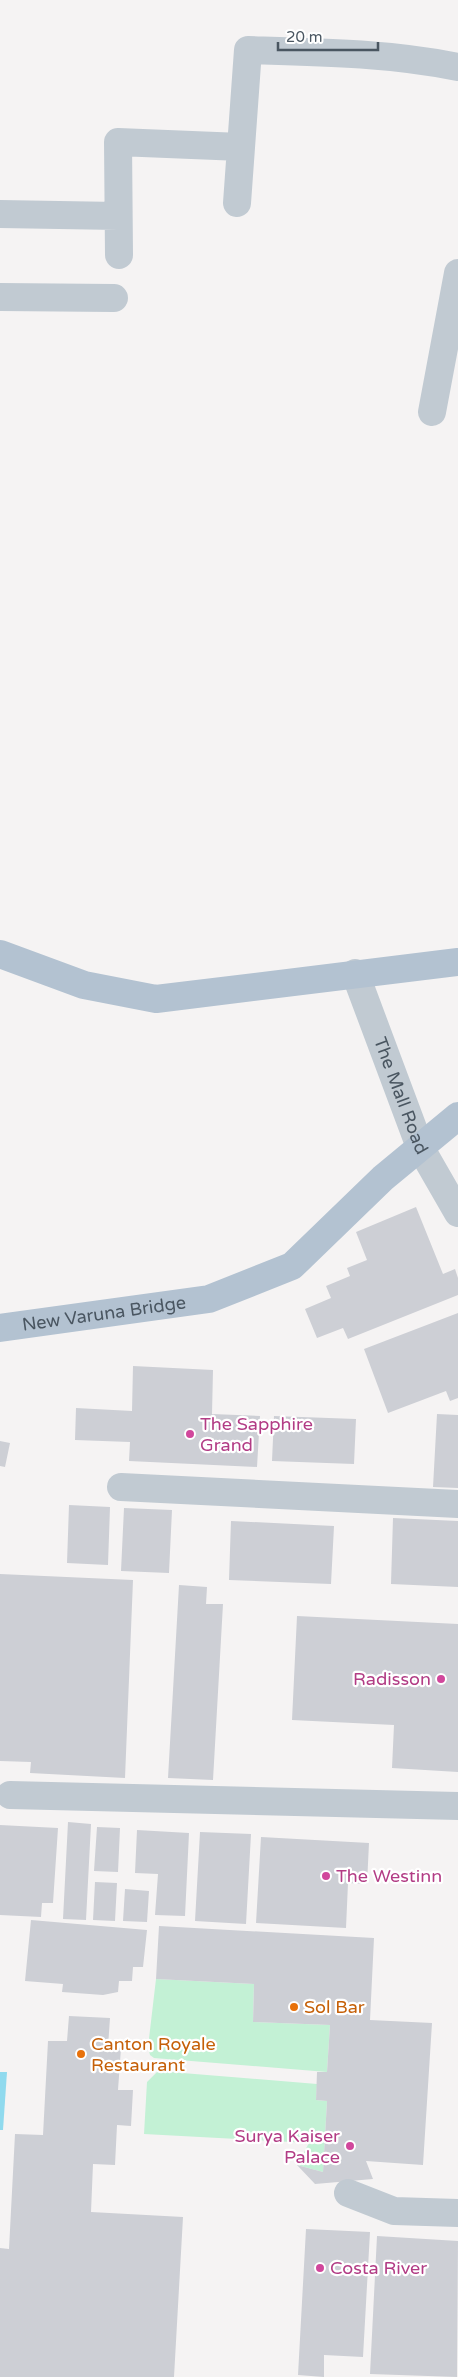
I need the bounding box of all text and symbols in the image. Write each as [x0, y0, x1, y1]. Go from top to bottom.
scale bar [278, 20, 378, 52]
text: 20 m [286, 28, 323, 46]
street label: The Mall Road [369, 1034, 433, 1158]
street label: New Varuna Bridge [21, 1291, 187, 1336]
place label: The Sapphire Grand [200, 1413, 313, 1456]
marker: The Sapphire Grand [184, 1428, 196, 1440]
place label: Radisson [353, 1668, 431, 1690]
marker: Radisson [435, 1673, 447, 1685]
place label: The Westinn [336, 1865, 442, 1887]
marker: The Westinn [320, 1870, 332, 1882]
place label: Sol Bar [304, 1996, 365, 2018]
marker: Sol Bar [288, 2001, 300, 2013]
place label: Canton Royale Restaurant [91, 2033, 216, 2076]
marker: Canton Royale Restaurant [75, 2048, 87, 2060]
place label: Surya Kaiser Palace [234, 2125, 340, 2168]
marker: Surya Kaiser Palace [344, 2140, 356, 2152]
place label: Costa River [330, 2257, 427, 2279]
marker: Costa River [314, 2262, 326, 2274]

